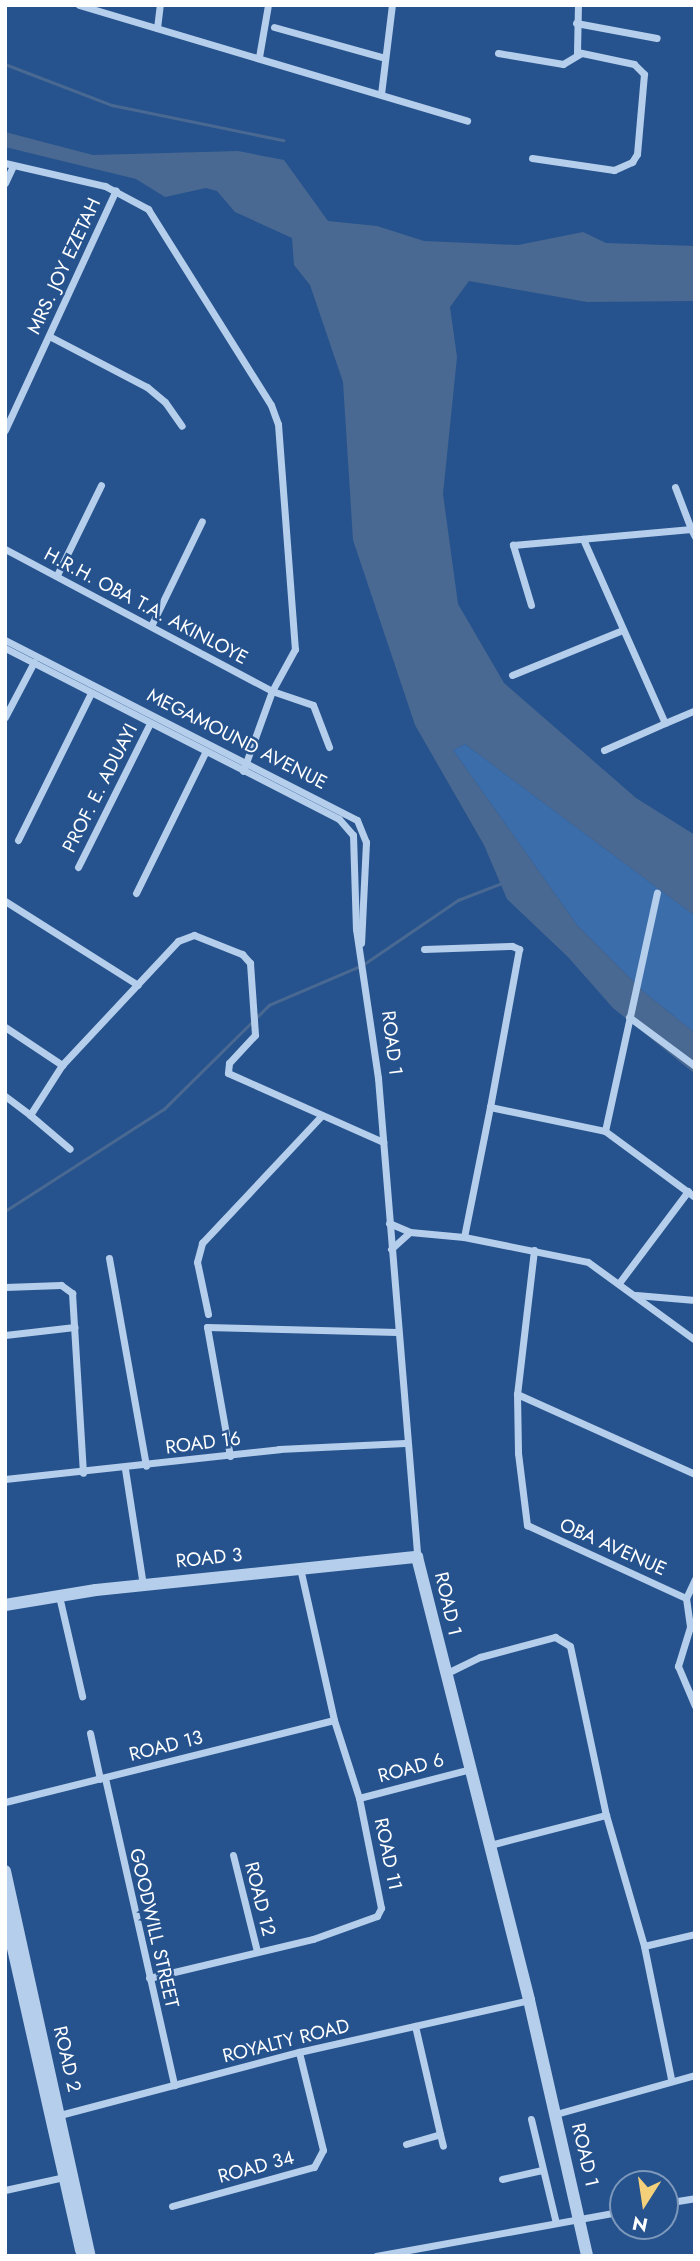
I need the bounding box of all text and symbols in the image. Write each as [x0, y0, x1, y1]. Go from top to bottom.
street label: MRS. JOY EZETAH [22, 194, 106, 338]
street label: H.R.H. OBA T.A. AKINLOYE [40, 543, 252, 669]
street label: MEGAMOUND AVENUE [143, 684, 331, 794]
street label: PROF. E. ADUAYI [58, 720, 142, 856]
street label: ROAD 1 [377, 1009, 407, 1077]
street label: ROAD 16 [164, 1427, 242, 1459]
street label: OBA AVENUE [556, 1513, 670, 1581]
street label: ROAD 3 [175, 1543, 243, 1573]
street label: ROAD 1 [430, 1570, 466, 1638]
street label: ROAD 13 [127, 1726, 205, 1766]
street label: ROAD 6 [376, 1748, 446, 1788]
street label: ROAD 11 [369, 1816, 407, 1892]
street label: GOODWILL STREET [125, 1846, 183, 2010]
street label: ROAD 12 [240, 1860, 280, 1938]
street label: ROYALTY ROAD [220, 2014, 352, 2068]
street label: ROAD 2 [48, 2024, 86, 2094]
street label: ROAD 1 [567, 2121, 603, 2189]
street label: ROAD 34 [216, 2146, 296, 2188]
north arrow [609, 2170, 679, 2240]
text: N [630, 2209, 650, 2239]

